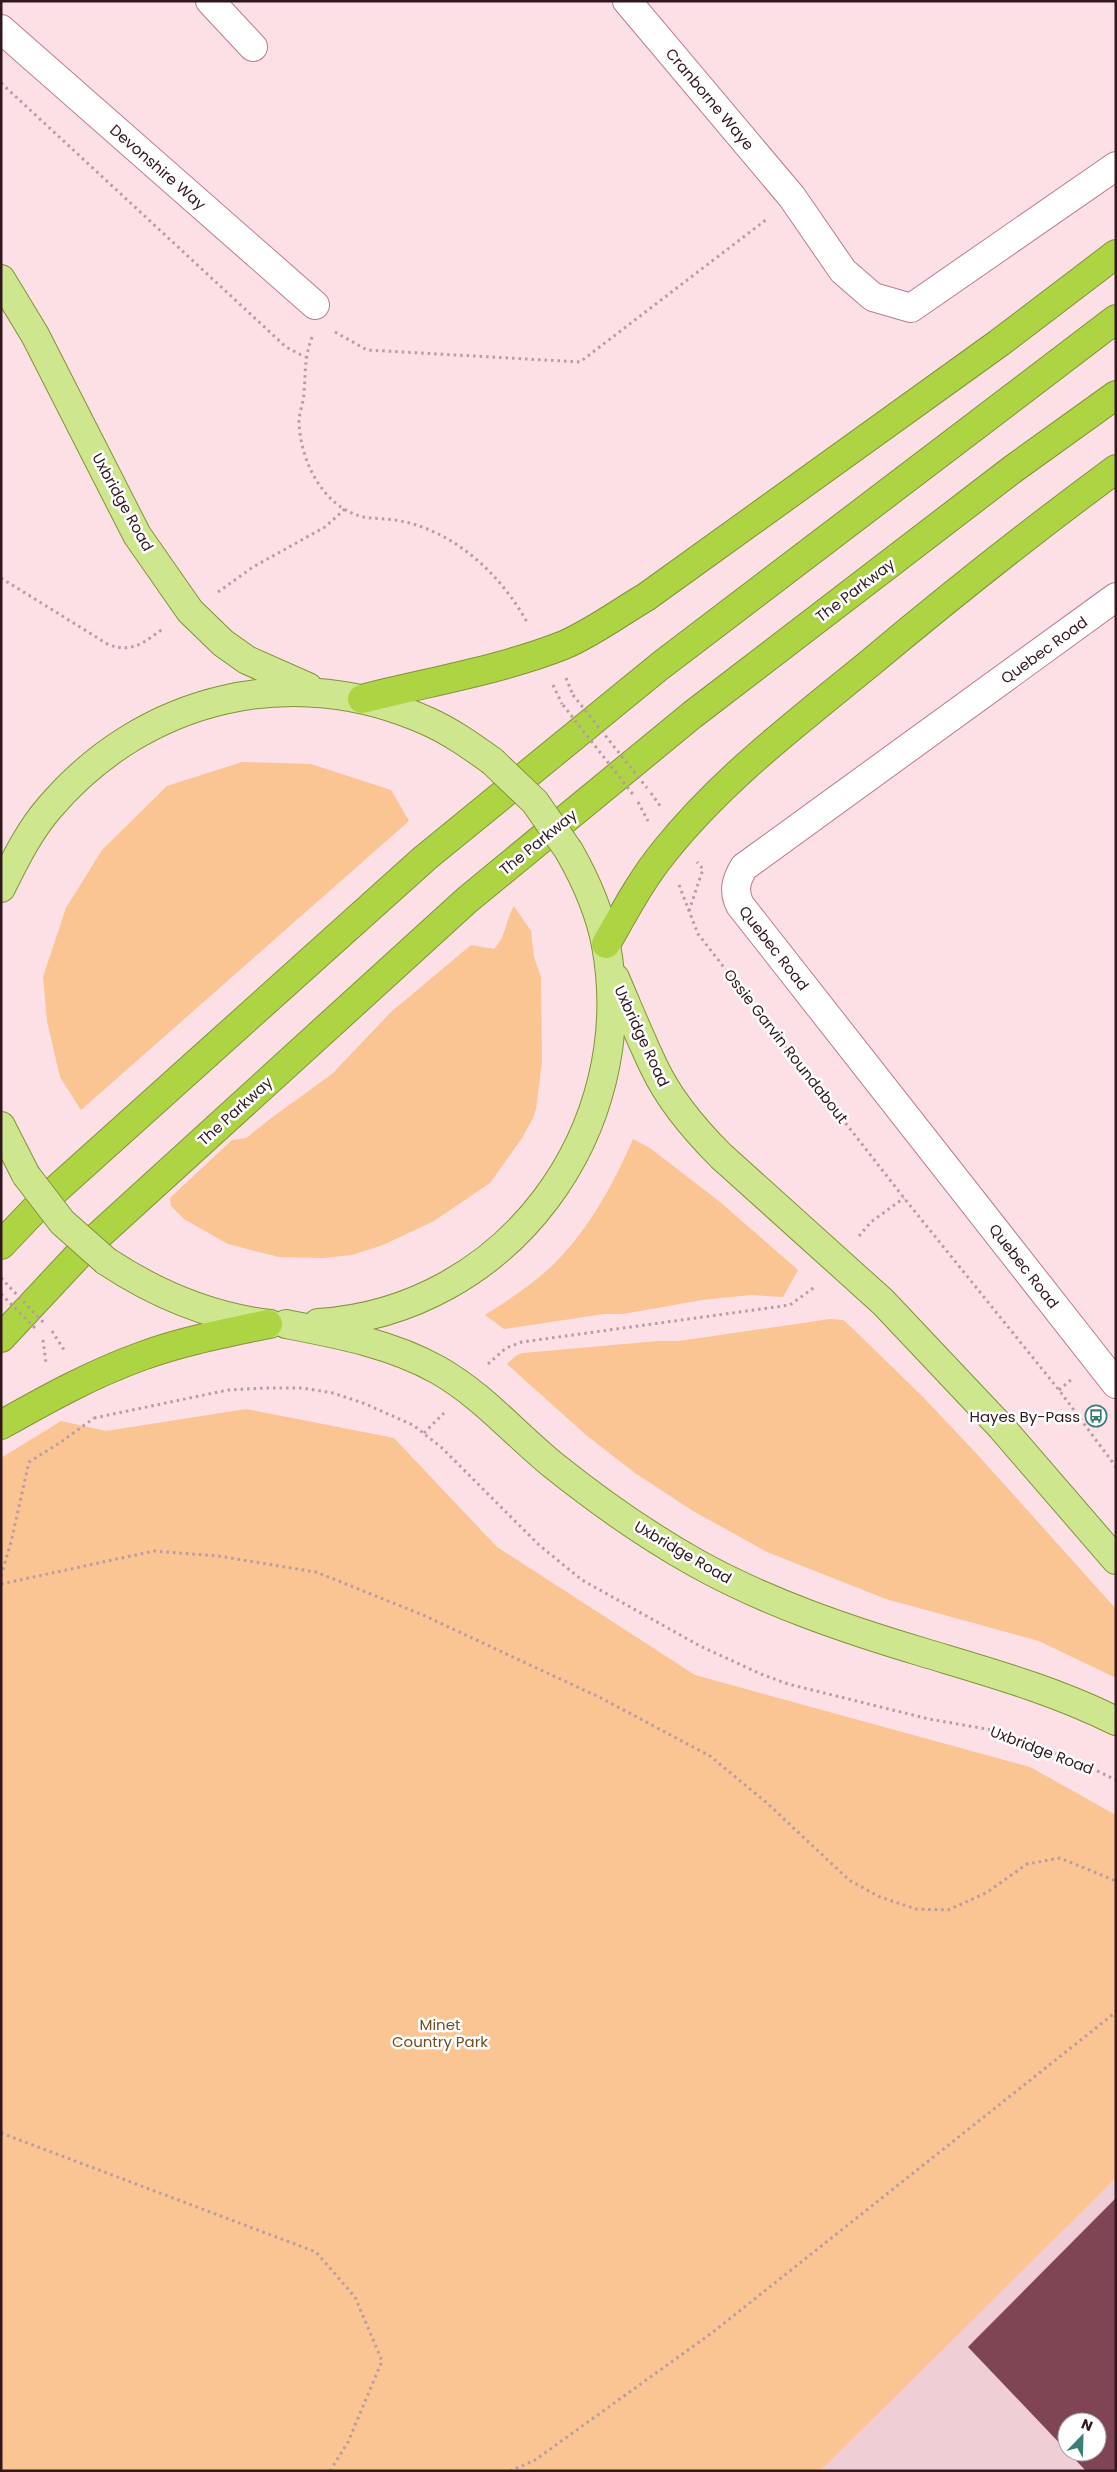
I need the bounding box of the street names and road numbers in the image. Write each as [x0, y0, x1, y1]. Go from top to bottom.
street label: Cranborne Waye [661, 43, 759, 155]
street label: Devonshire Way [106, 119, 211, 215]
street label: Uxbridge Road [87, 449, 159, 555]
street label: The Parkway [811, 553, 899, 627]
street label: Quebec Road [996, 611, 1092, 689]
street label: The Parkway [495, 804, 582, 880]
street label: Quebec Road [734, 901, 814, 995]
street label: Ossie Garvin Roundabout [719, 964, 853, 1128]
street label: Uxbridge Road [609, 982, 675, 1090]
street label: The Parkway [193, 1071, 277, 1150]
street label: Quebec Road [984, 1219, 1064, 1313]
street label: Uxbridge Road [630, 1516, 736, 1588]
street label: Uxbridge Road [987, 1721, 1097, 1779]

